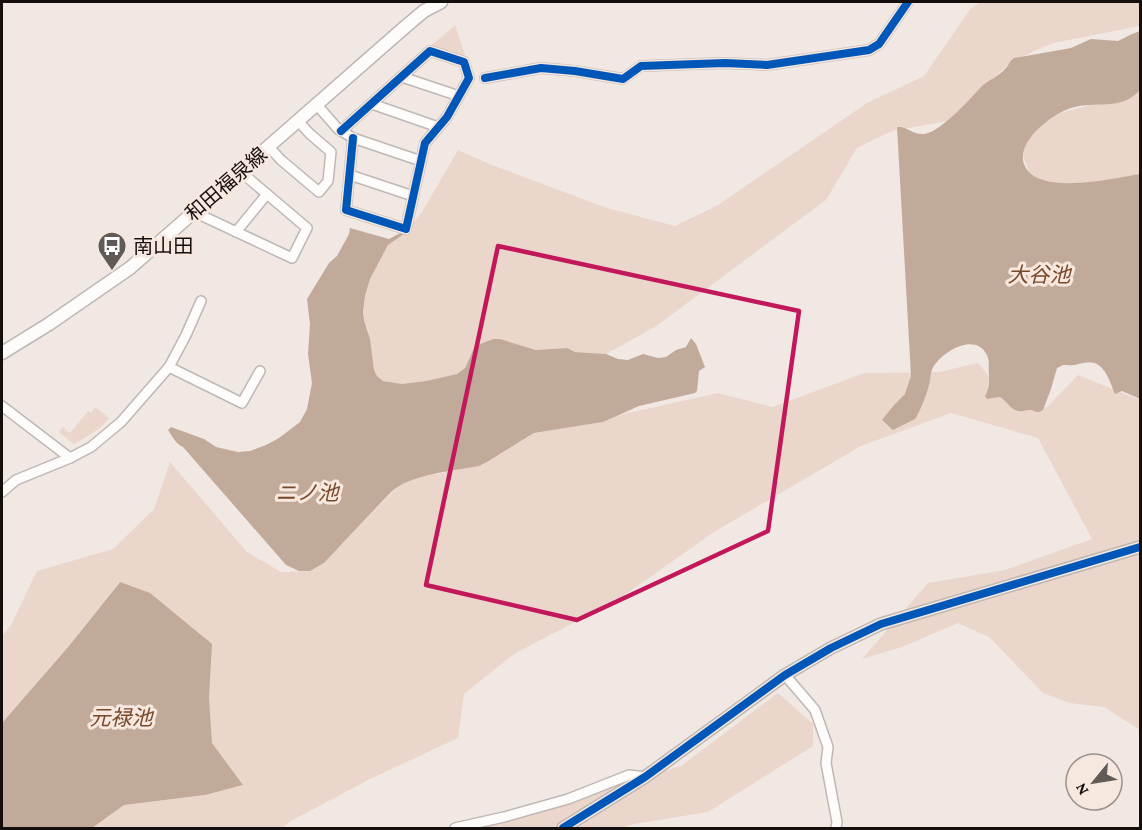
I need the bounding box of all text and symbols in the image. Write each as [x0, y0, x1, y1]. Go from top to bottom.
street label: 和田福泉線 [181, 143, 271, 225]
bus stop icon: 南山田 [96, 230, 128, 272]
place label: 南山田 [133, 235, 193, 257]
water label: 大谷池 [1008, 263, 1072, 287]
water label: ニノ池 [276, 481, 340, 505]
water label: 元禄池 [90, 706, 154, 730]
north arrow [1064, 752, 1124, 812]
text: N [1071, 780, 1092, 798]

